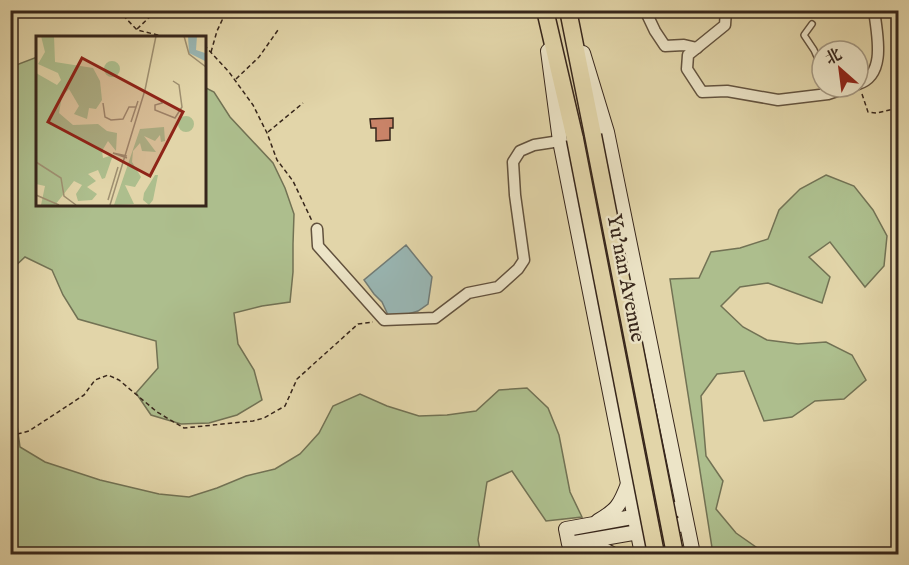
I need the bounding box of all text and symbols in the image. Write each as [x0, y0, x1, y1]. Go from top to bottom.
inset map [36, 36, 206, 206]
north arrow [810, 39, 870, 99]
text: 北 [822, 45, 846, 70]
street label: Yu'nan Avenue [599, 212, 651, 345]

